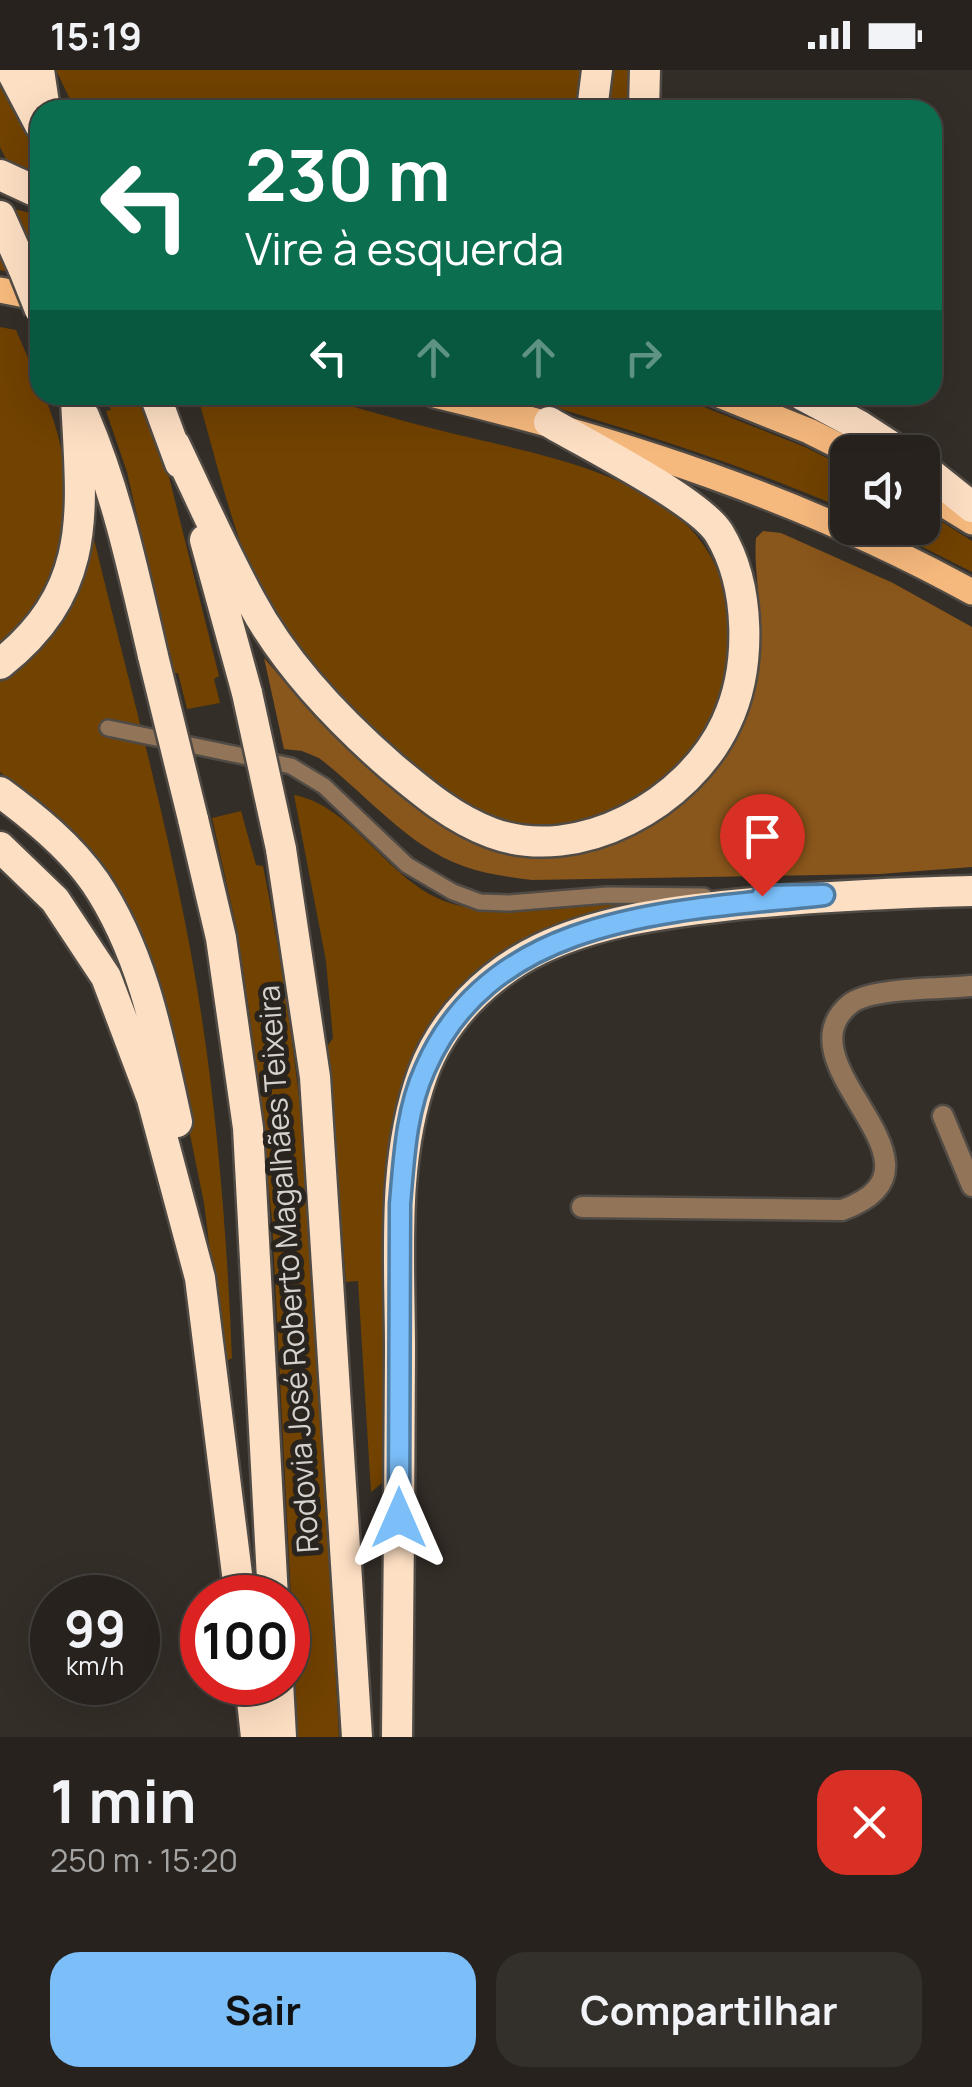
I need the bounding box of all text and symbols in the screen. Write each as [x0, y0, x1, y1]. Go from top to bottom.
text: 15:19 [50, 9, 142, 61]
text: 230 m [245, 126, 450, 222]
icon: left [80, 140, 210, 270]
text: Vire à esquerda [245, 217, 564, 279]
icon: left [301, 330, 356, 385]
icon: ahead [406, 330, 461, 385]
icon: ahead [511, 330, 566, 385]
icon: right [616, 330, 671, 385]
map controls [830, 435, 940, 545]
button: sound [830, 435, 940, 545]
pin [720, 794, 805, 897]
icon: arrive [735, 809, 790, 864]
street label: Rodovia José Roberto Magalhães Teixeira [247, 984, 328, 1554]
position arrow [347, 1466, 451, 1570]
speed limit sign: 100 [180, 1575, 310, 1705]
text: 99 [64, 1594, 126, 1662]
text: km/h [66, 1648, 124, 1683]
text: 1 min [50, 1759, 197, 1841]
button: close [817, 1770, 922, 1875]
text: 250 m · 15:20 [50, 1838, 238, 1882]
button: Sair [50, 1952, 476, 2067]
button: Compartilhar [496, 1952, 922, 2067]

